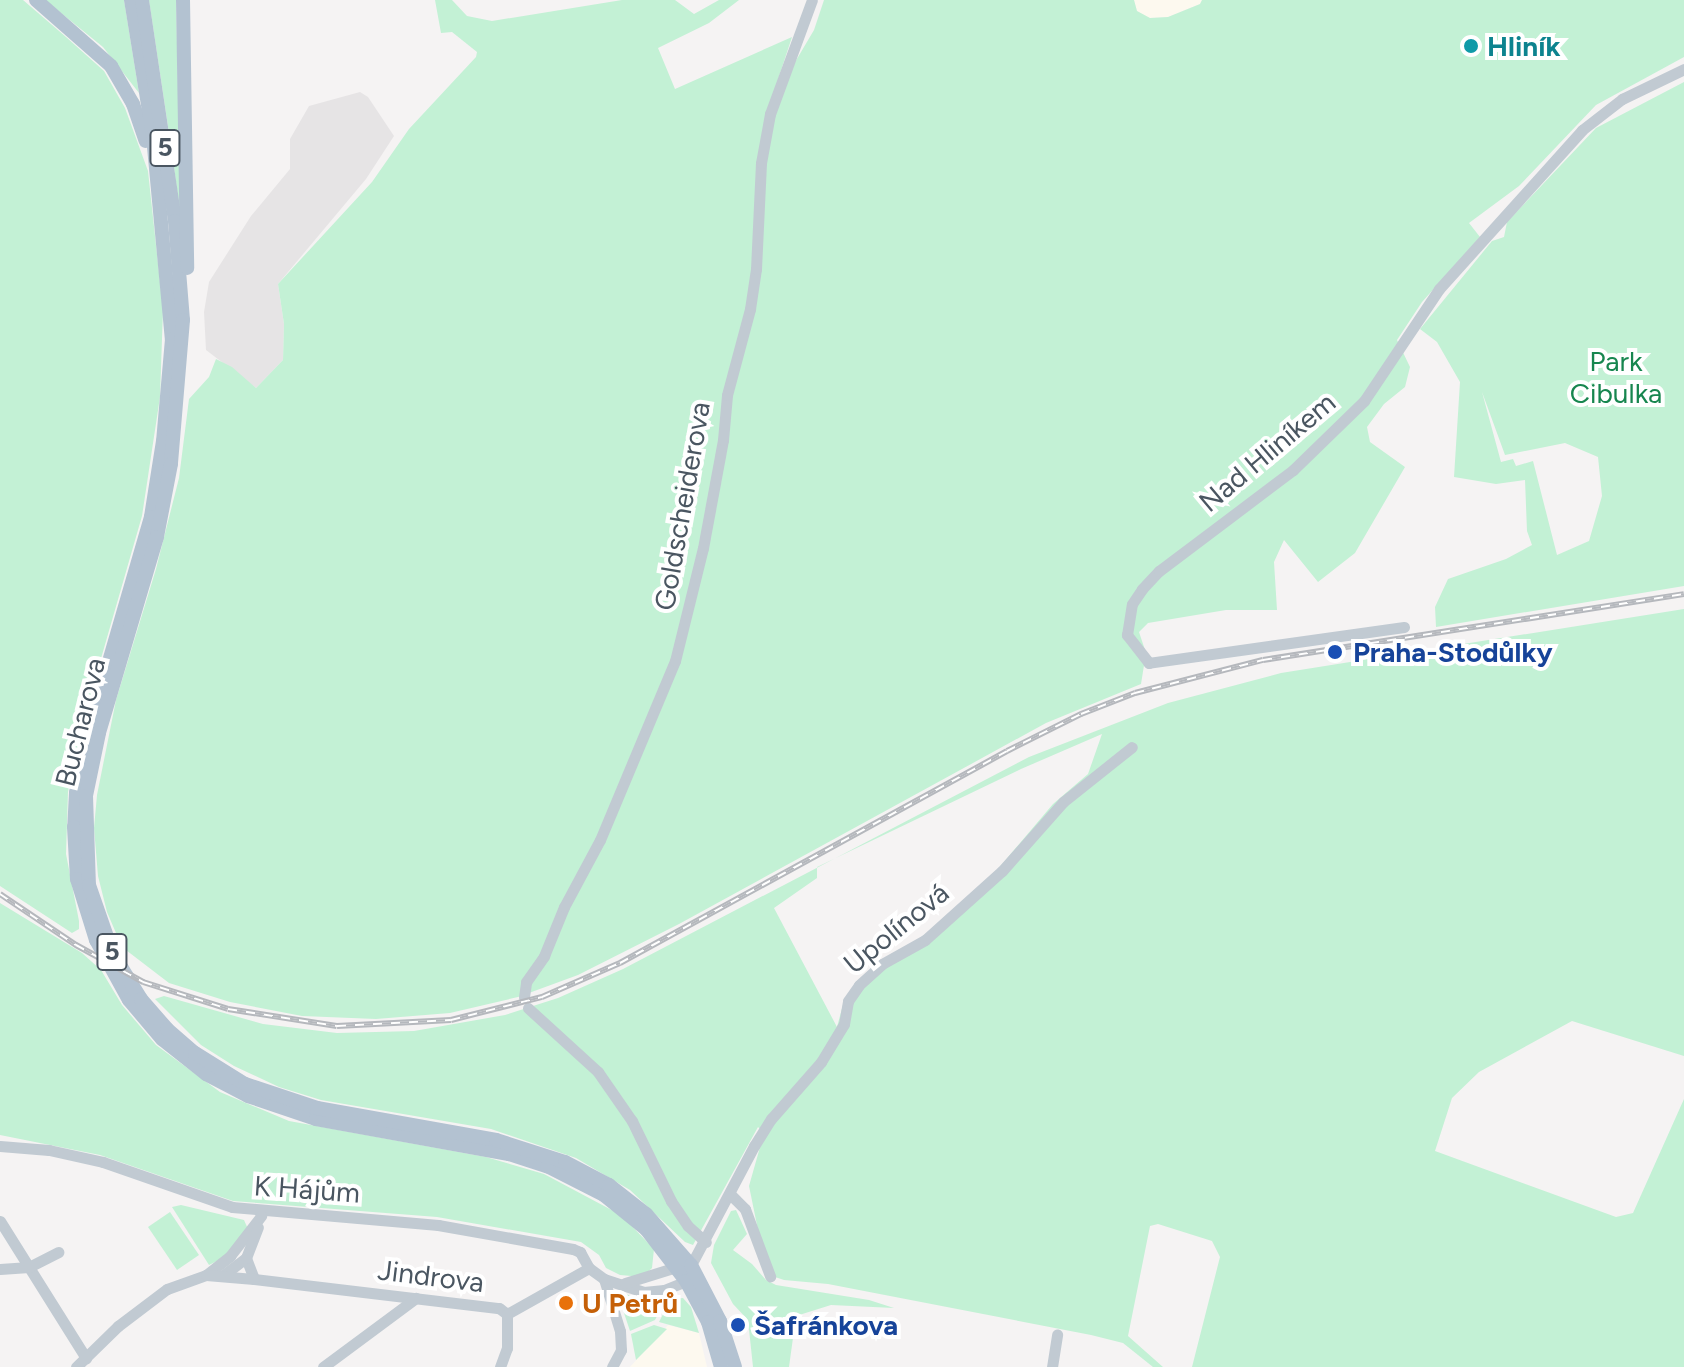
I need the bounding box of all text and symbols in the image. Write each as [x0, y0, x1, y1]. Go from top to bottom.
place label: Hliník [1487, 29, 1561, 63]
marker: Hliník [1462, 37, 1480, 55]
road number: 5 [149, 126, 181, 170]
park label: Park Cibulka [1570, 344, 1662, 410]
street label: Nad Hliníkem [1192, 385, 1342, 519]
street label: Goldscheiderova [647, 399, 717, 613]
place label: Praha-Stodůlky [1353, 635, 1553, 669]
marker: Praha-Stodůlky [1324, 641, 1346, 663]
street label: Bucharova [48, 654, 112, 790]
street label: Upolínová [837, 876, 955, 980]
road number: 5 [96, 930, 128, 974]
street label: K Hájům [253, 1169, 361, 1209]
street label: Jindrova [376, 1253, 486, 1299]
place label: U Petrů [582, 1286, 678, 1320]
marker: U Petrů [557, 1294, 575, 1312]
place label: Šafránkova [754, 1308, 898, 1342]
marker: Šafránkova [729, 1316, 747, 1334]

